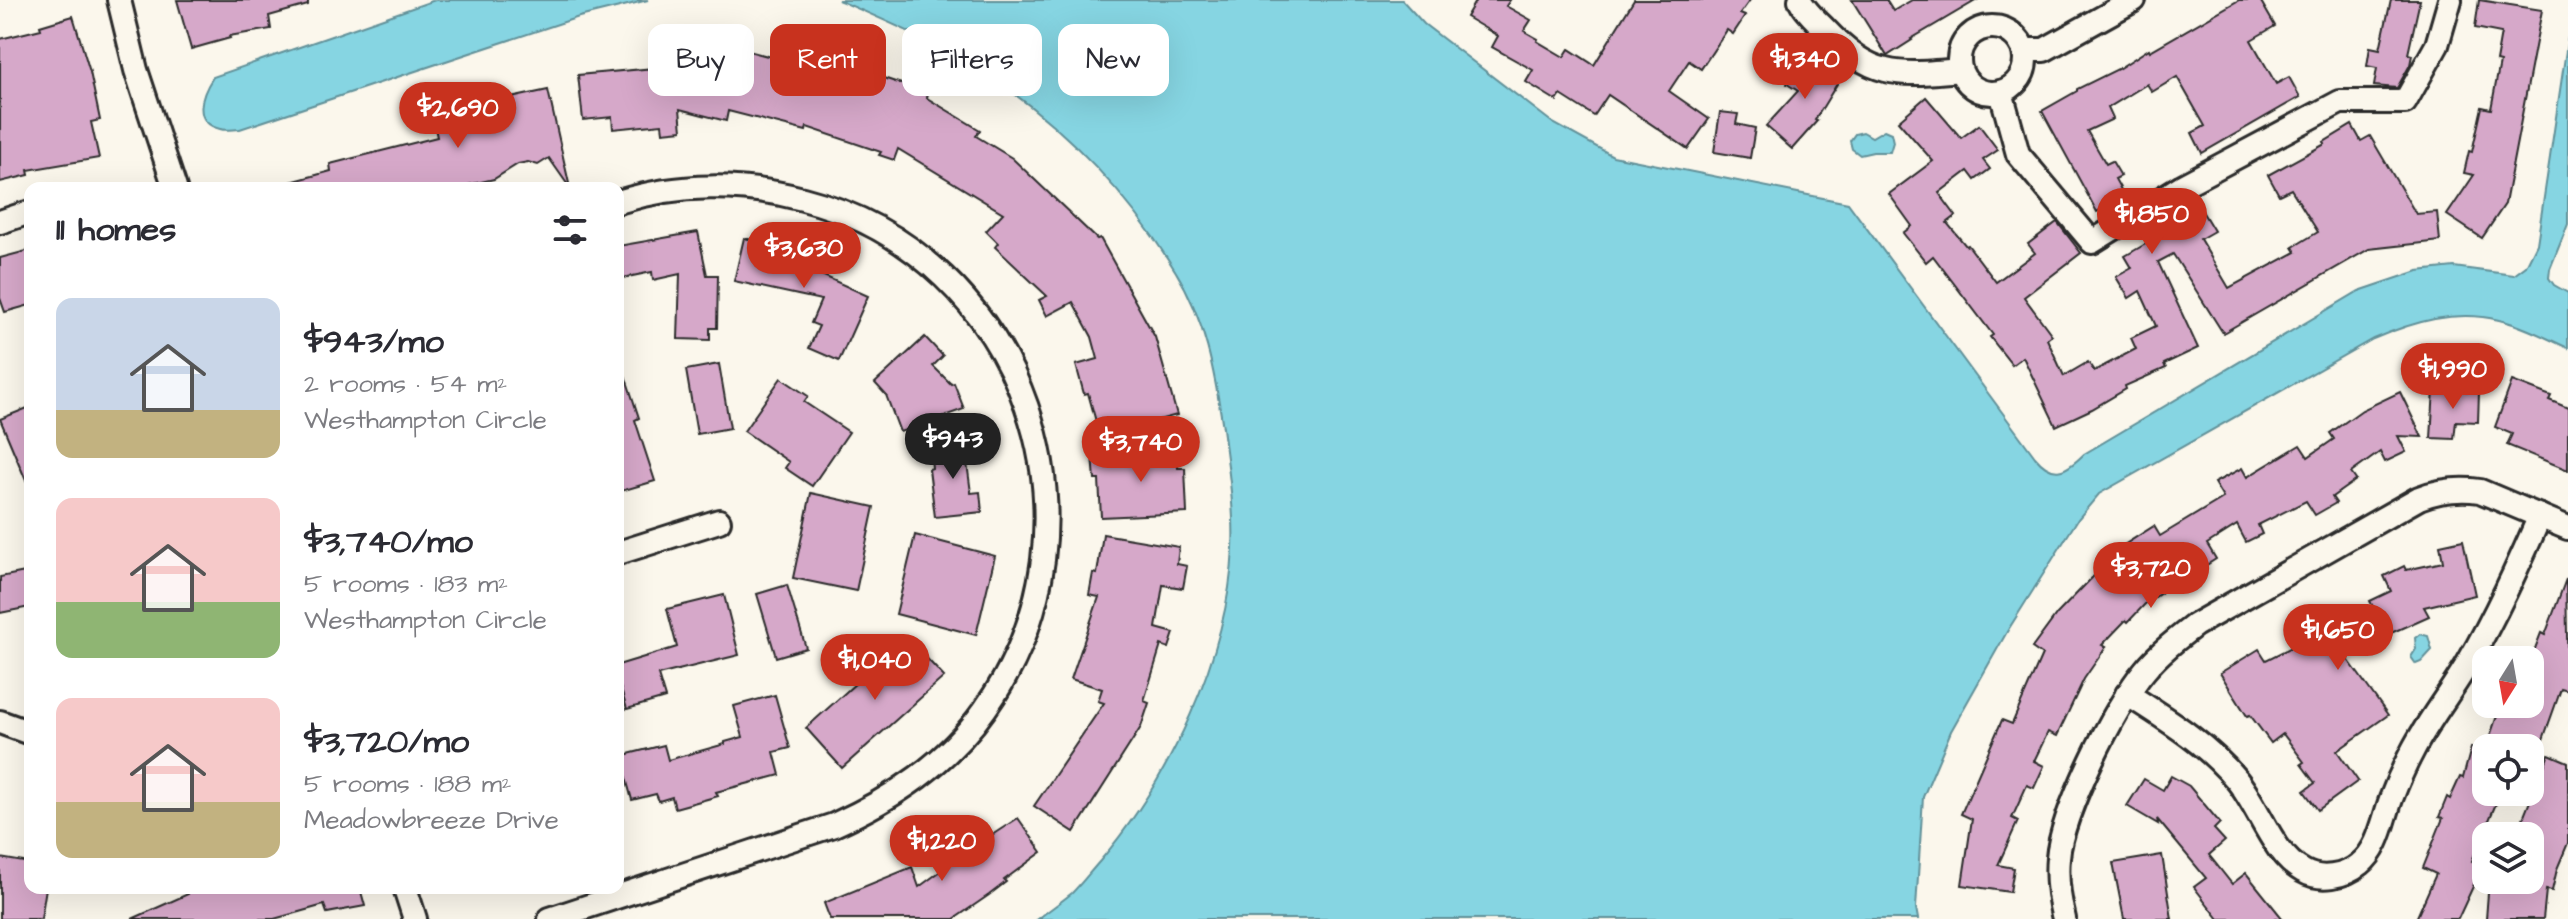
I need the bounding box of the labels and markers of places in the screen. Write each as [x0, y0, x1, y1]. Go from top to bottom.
pin: $1,340 [1740, 33, 1870, 101]
pin: $2,690 [393, 82, 523, 150]
pin: $1,850 [2087, 188, 2217, 256]
pin: $3,630 [739, 222, 869, 290]
pin: $1,990 [2388, 343, 2518, 411]
pin: $943 [906, 413, 1000, 481]
pin: $3,740 [1076, 416, 1206, 484]
pin: $3,720 [2086, 542, 2216, 610]
pin: $1,650 [2273, 604, 2403, 672]
pin: $1,040 [810, 634, 940, 702]
pin: $1,220 [877, 815, 1007, 883]

